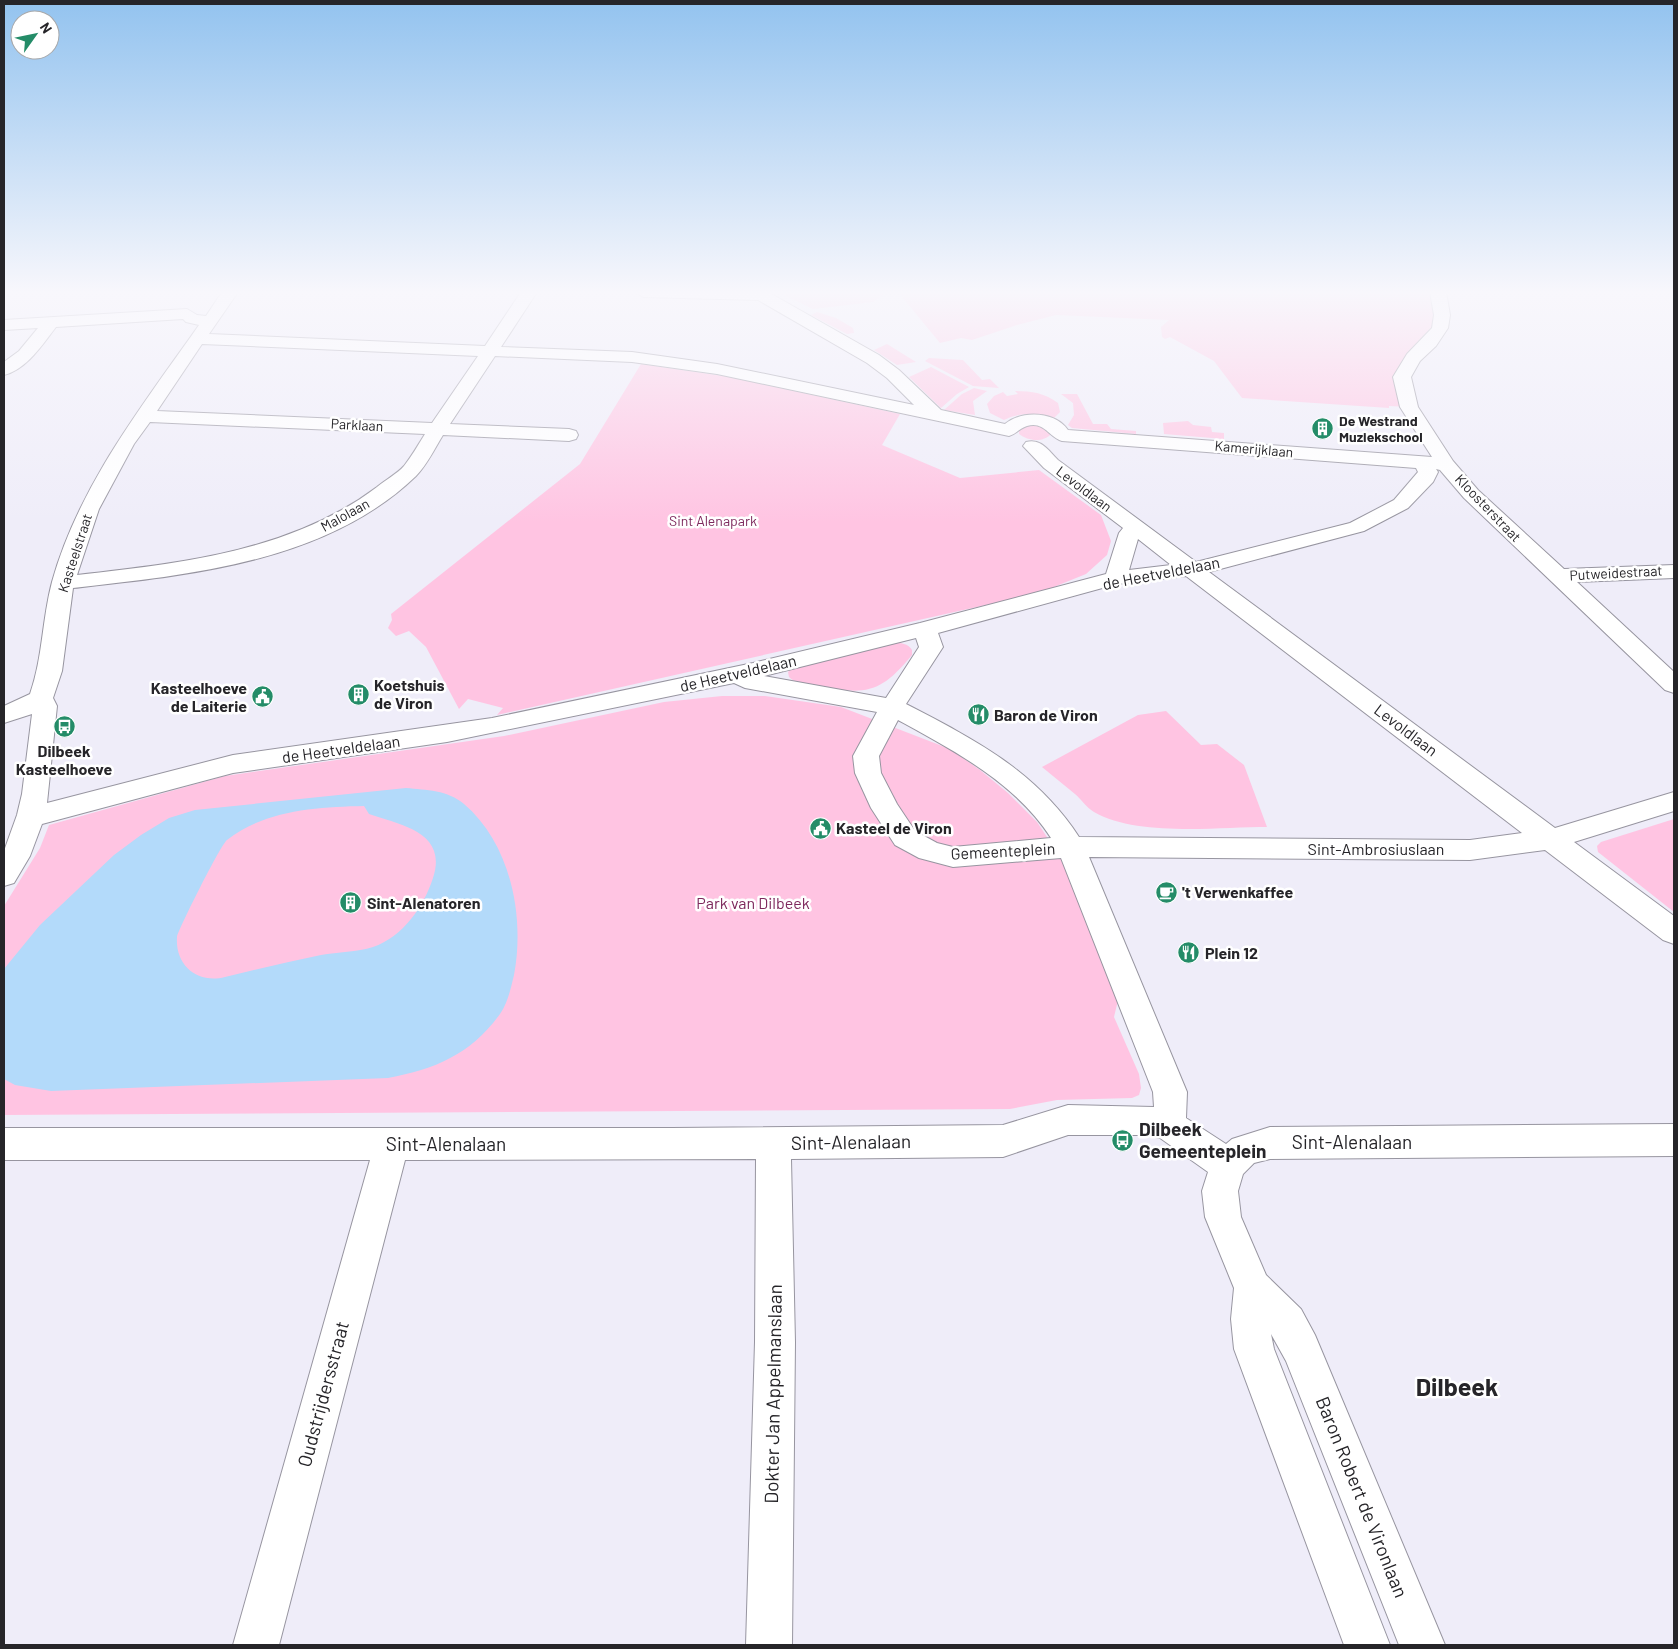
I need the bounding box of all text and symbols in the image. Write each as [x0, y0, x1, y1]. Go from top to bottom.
north arrow [10, 10, 60, 60]
text: N [37, 19, 56, 36]
place label: De Westrand Muziekschool [1339, 412, 1423, 445]
street label: Parklaan [330, 415, 384, 434]
building icon: De Westrand Muziekschool [1311, 417, 1335, 441]
street label: Kamerijklaan [1214, 437, 1294, 460]
street label: Levoldlaan [1053, 462, 1115, 515]
street label: Kloosterstraat [1452, 470, 1525, 545]
street label: Malolaan [317, 494, 372, 535]
street label: Kasteelstraat [54, 511, 95, 594]
park label: Sint Alenapark [669, 512, 757, 529]
street label: de Heetveldelaan [1101, 552, 1221, 593]
street label: Putweidestraat [1569, 562, 1663, 583]
street label: de Heetveldelaan [678, 650, 798, 695]
place label: Koetshuis de Viron [374, 675, 445, 712]
place label: Kasteelhoeve de Laiterie [151, 678, 247, 715]
building icon: Koetshuis de Viron [346, 682, 370, 706]
public building icon: Kasteelhoeve de Laiterie [251, 685, 275, 709]
street label: Levoldlaan [1371, 700, 1442, 760]
restaurant icon: Baron de Viron [966, 703, 990, 727]
place label: Baron de Viron [994, 705, 1098, 724]
bus stop icon: Dilbeek Kasteelhoeve [52, 715, 76, 739]
street label: de Heetveldelaan [281, 731, 401, 766]
place label: Dilbeek Kasteelhoeve [16, 741, 112, 778]
public building icon: Kasteel de Viron [808, 816, 832, 840]
place label: Kasteel de Viron [836, 818, 952, 837]
street label: Gemeenteplein [950, 838, 1056, 863]
street label: Sint-Ambrosiuslaan [1308, 839, 1444, 858]
cafe icon: 't Verwenkaffee [1154, 880, 1178, 904]
place label: 't Verwenkaffee [1182, 882, 1294, 901]
building icon: Sint-Alenatoren [339, 891, 363, 915]
place label: Sint-Alenatoren [367, 893, 481, 912]
park label: Park van Dilbeek [696, 893, 810, 912]
restaurant icon: Plein 12 [1177, 941, 1201, 965]
place label: Plein 12 [1205, 943, 1258, 962]
place label: Dilbeek Gemeenteplein [1139, 1117, 1266, 1162]
bus stop icon: Dilbeek Gemeenteplein [1111, 1128, 1135, 1152]
street label: Sint-Alenalaan [791, 1129, 911, 1154]
street label: Sint-Alenalaan [1292, 1130, 1412, 1153]
street label: Sint-Alenalaan [386, 1132, 506, 1155]
street label: Dokter Jan Appelmanslaan [759, 1284, 786, 1504]
street label: Oudstrijdersstraat [292, 1318, 353, 1469]
district label: Dilbeek [1416, 1371, 1498, 1401]
street label: Baron Robert de Vironlaan [1312, 1393, 1413, 1601]

